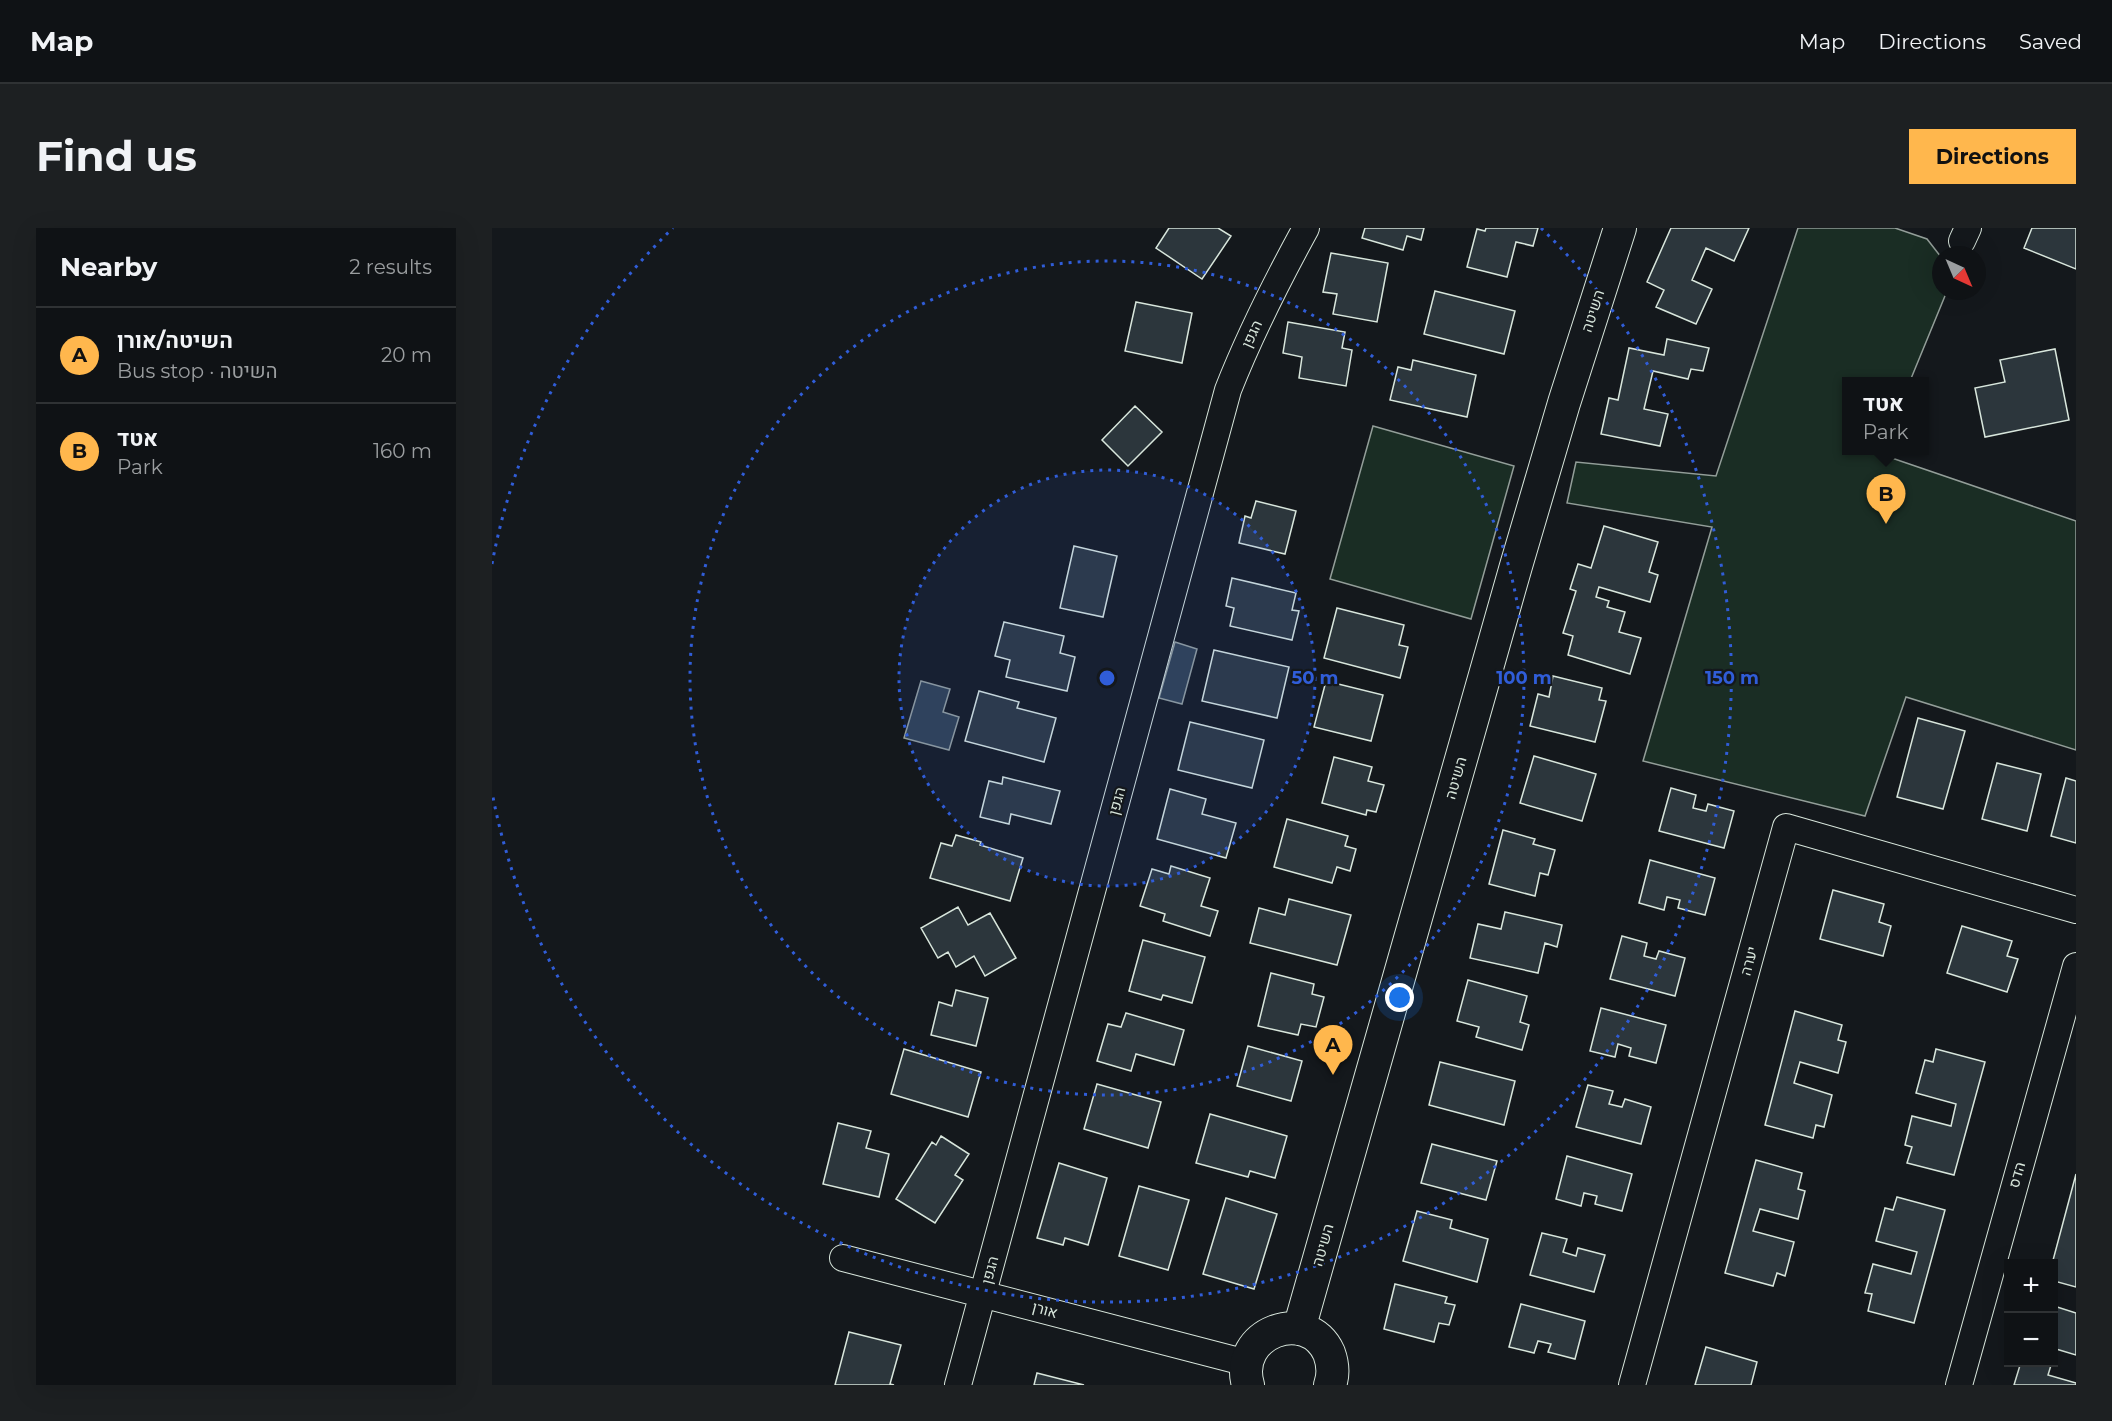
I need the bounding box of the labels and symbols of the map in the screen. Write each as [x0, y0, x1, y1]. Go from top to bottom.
north arrow [1932, 246, 1986, 300]
street label: השיטה [1577, 287, 1608, 334]
street label: הגפן [1237, 317, 1266, 351]
pin: B [1866, 474, 1906, 524]
text: 50 m [1292, 667, 1338, 689]
text: 100 m [1496, 667, 1552, 689]
text: 150 m [1705, 667, 1759, 689]
centre of rings [1097, 668, 1117, 688]
street label: השיטה [1440, 754, 1471, 801]
street label: הגפן [1104, 785, 1129, 817]
street label: יערה [1736, 944, 1761, 978]
your location [1385, 983, 1414, 1012]
pin: A [1314, 1026, 1352, 1075]
street label: הדס [2004, 1160, 2029, 1190]
street label: השיטה [1307, 1221, 1338, 1268]
street label: הגפן [977, 1254, 1002, 1286]
street label: אורן [1030, 1297, 1060, 1322]

